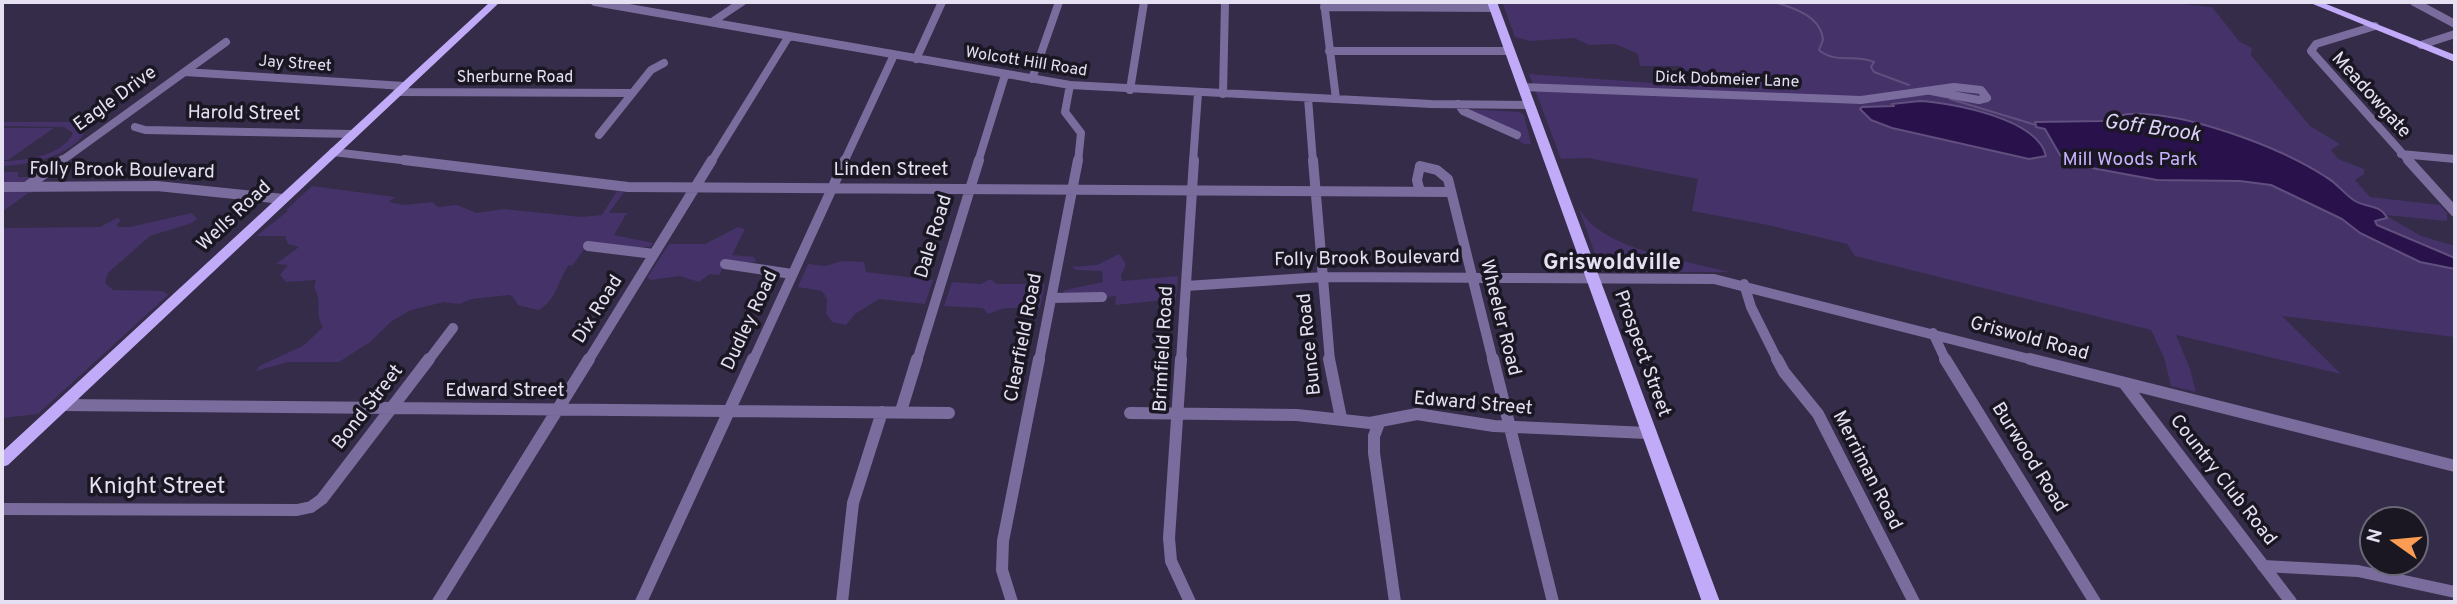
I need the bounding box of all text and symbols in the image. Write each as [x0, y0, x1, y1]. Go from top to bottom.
street label: Wolcott Hill Road [964, 44, 1088, 82]
street label: Meadowgate [2325, 48, 2415, 144]
street label: Jay Street [258, 53, 332, 77]
street label: Eagle Drive [70, 62, 162, 138]
street label: Sherburne Road [457, 69, 573, 89]
street label: Dick Dobmeier Lane [1654, 69, 1800, 93]
street label: Harold Street [187, 103, 301, 127]
water label: Goff Brook [2102, 111, 2202, 149]
park label: Mill Woods Park [2062, 150, 2198, 172]
street label: Folly Brook Boulevard [29, 159, 215, 185]
street label: Linden Street [834, 160, 948, 182]
street label: Wells Road [193, 177, 277, 257]
street label: Dale Road [911, 192, 959, 282]
street label: Folly Brook Boulevard [1274, 247, 1460, 273]
district label: Griswoldville [1543, 250, 1681, 278]
street label: Wheeler Road [1474, 258, 1524, 378]
street label: Dudley Road [718, 267, 784, 375]
street label: Dix Road [569, 272, 629, 348]
street label: Clearfield Road [1001, 272, 1049, 404]
street label: Brimfield Road [1150, 285, 1180, 413]
street label: Prospect Street [1608, 288, 1674, 420]
street label: Bunce Road [1294, 292, 1328, 396]
street label: Griswold Road [1967, 313, 2091, 367]
street label: Bond Street [329, 361, 409, 455]
street label: Edward Street [445, 381, 565, 403]
street label: Edward Street [1413, 388, 1533, 422]
street label: Burwood Road [1985, 399, 2071, 517]
street label: Merriman Road [1826, 408, 1906, 534]
street label: Country Club Road [2164, 411, 2280, 551]
street label: Knight Street [89, 474, 225, 502]
north arrow [2359, 506, 2429, 576]
text: N [2362, 526, 2389, 546]

